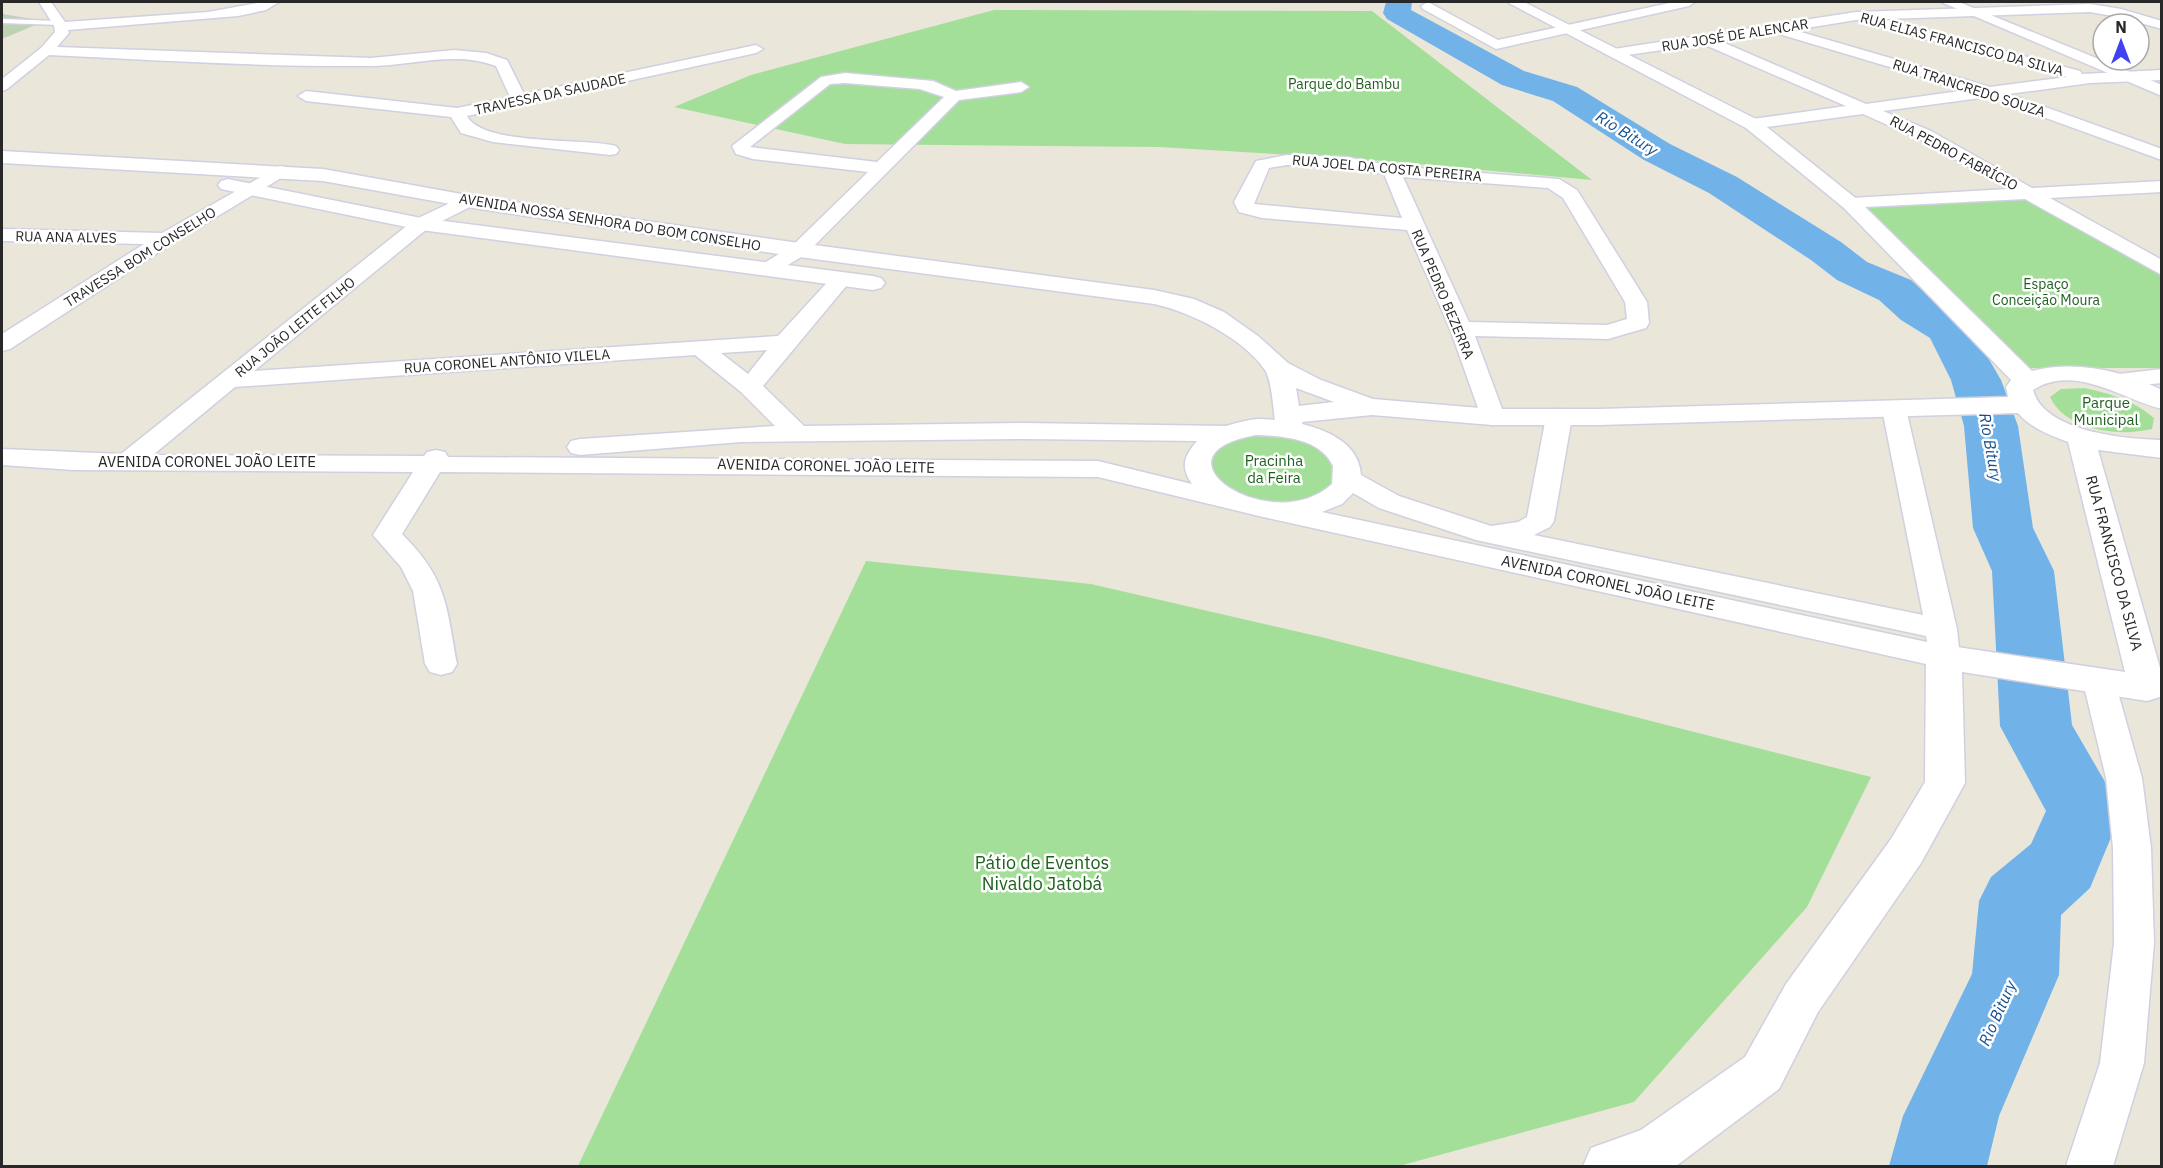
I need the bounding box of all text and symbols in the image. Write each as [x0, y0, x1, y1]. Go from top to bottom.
street label: RUA ELIAS FRANCISCO DA SILVA [1858, 8, 2066, 80]
north arrow [2091, 12, 2151, 72]
street label: RUA JOSÉ DE ALENCAR [1660, 13, 1810, 56]
text: N [2115, 17, 2127, 37]
street label: RUA TRANCREDO SOUZA [1890, 55, 2048, 121]
street label: TRAVESSA DA SAUDADE [473, 69, 627, 119]
park label: Parque do Bambu [1288, 75, 1400, 93]
water label: Rio Bitury [1592, 106, 1663, 160]
street label: RUA PEDRO FABRÍCIO [1887, 111, 2022, 194]
street label: RUA JOEL DA COSTA PEREIRA [1291, 151, 1483, 185]
street label: AVENIDA NOSSA SENHORA DO BOM CONSELHO [458, 189, 762, 255]
street label: TRAVESSA BOM CONSELHO [61, 203, 219, 311]
street label: RUA ANA ALVES [15, 227, 117, 247]
street label: RUA PEDRO BEZERRA [1408, 227, 1478, 361]
street label: RUA JOÃO LEITE FILHO [231, 273, 359, 381]
park label: Espaço Conceição Moura [1992, 275, 2101, 309]
street label: RUA CORONEL ANTÔNIO VILELA [403, 344, 611, 377]
park label: Parque Municipal [2073, 393, 2139, 429]
water label: Rio Bitury [1975, 411, 2007, 484]
park label: Pracinha da Feira [1245, 451, 1303, 487]
street label: AVENIDA CORONEL JOÃO LEITE [98, 452, 316, 471]
street label: AVENIDA CORONEL JOÃO LEITE [717, 454, 935, 477]
street label: RUA FRANCISCO DA SILVA [2082, 473, 2147, 653]
street label: AVENIDA CORONEL JOÃO LEITE [1500, 551, 1717, 614]
park label: Pátio de Eventos Nivaldo Jatobá [975, 851, 1109, 895]
water label: Rio Bitury [1974, 976, 2021, 1049]

